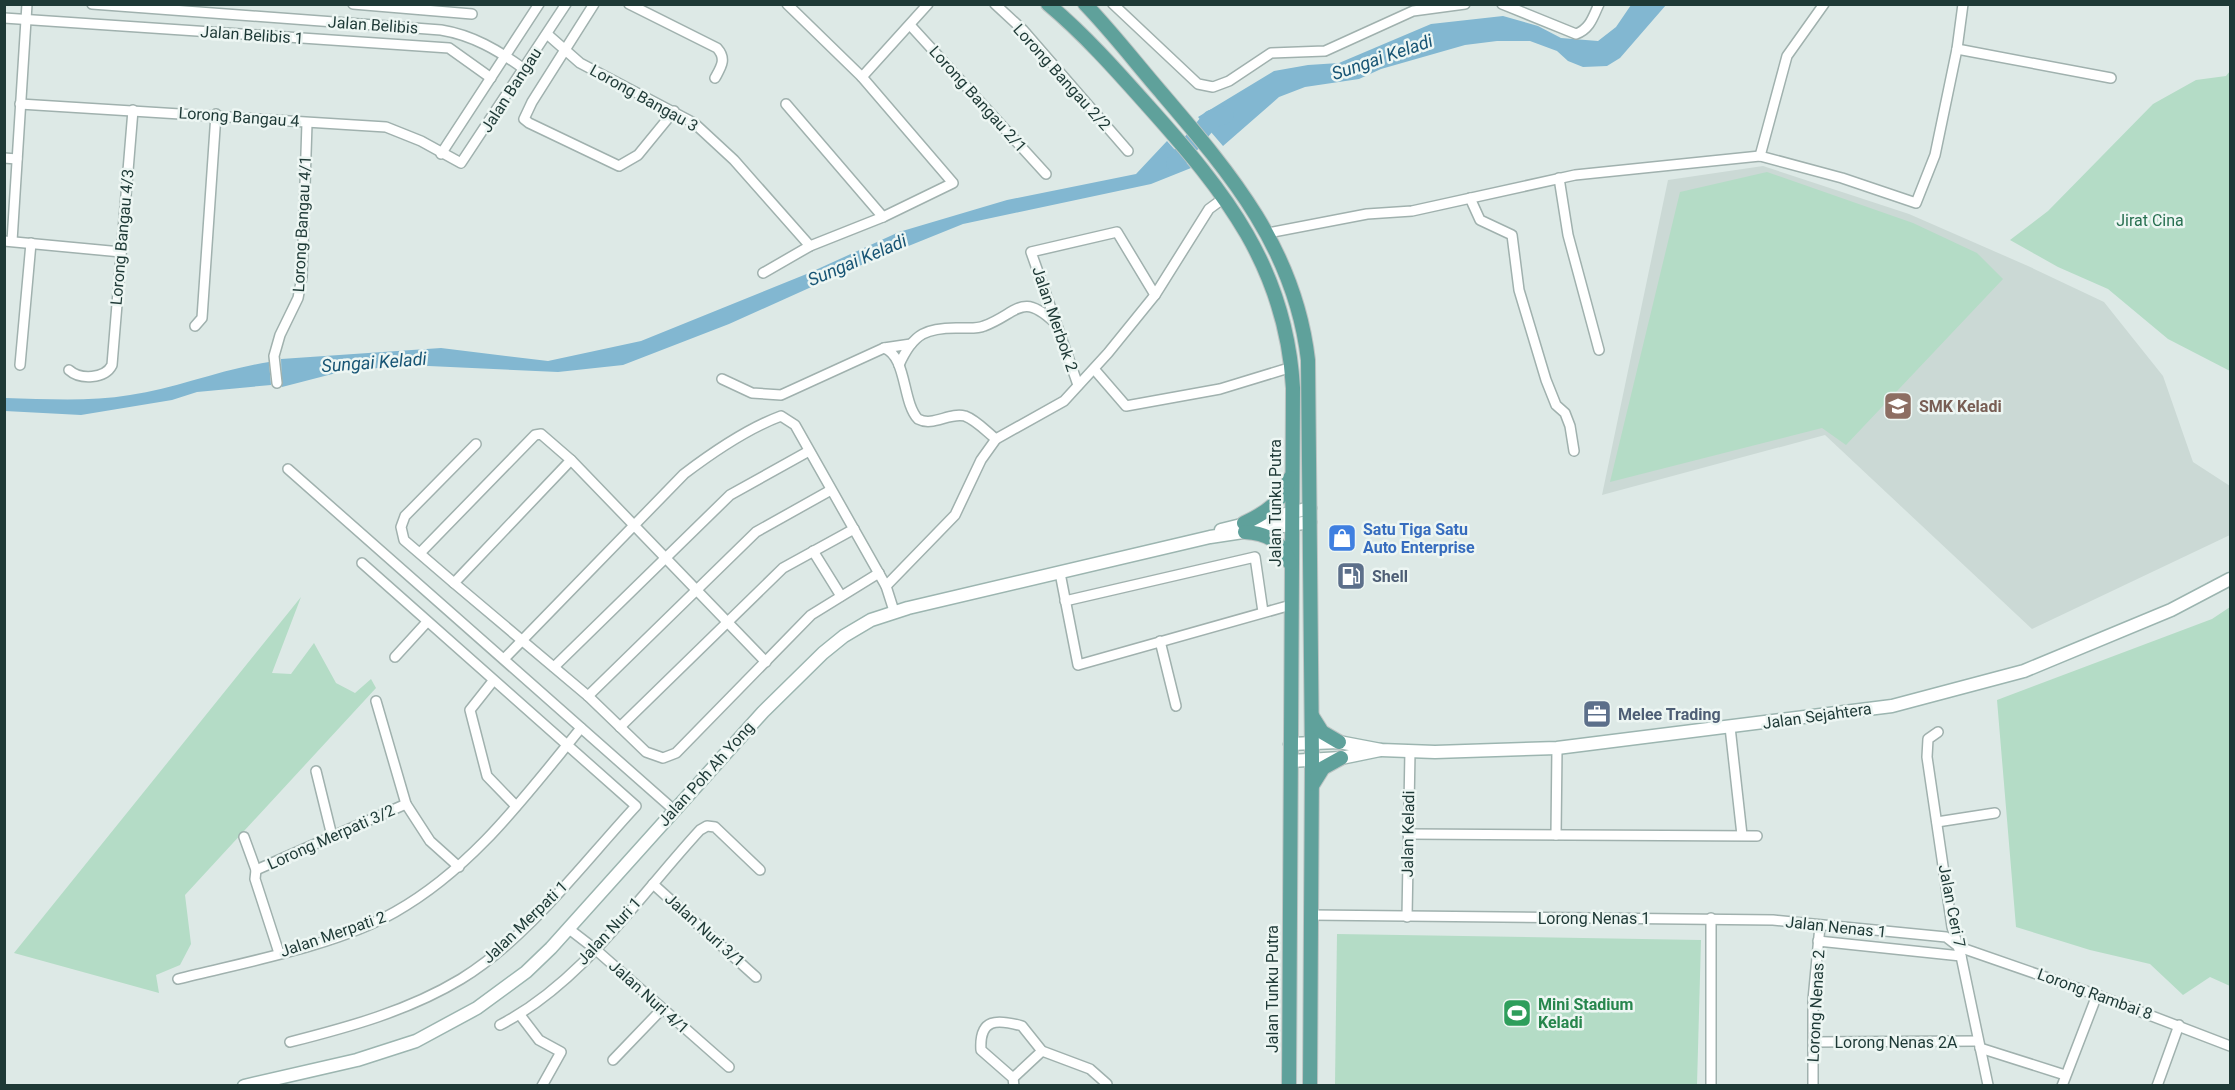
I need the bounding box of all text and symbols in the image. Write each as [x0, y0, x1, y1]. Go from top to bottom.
street label: Jalan Belibis [327, 12, 419, 38]
street label: Lorong Bangau 2/2 [1009, 20, 1115, 134]
street label: Jalan Belibis 1 [200, 22, 304, 48]
water label: Sungai Keladi [1329, 30, 1436, 84]
street label: Lorong Bangau 2/1 [925, 42, 1031, 156]
street label: Jalan Bangau [477, 44, 545, 136]
street label: Lorong Bangau 3 [587, 60, 701, 136]
street label: Lorong Bangau 4 [178, 103, 300, 131]
street label: Lorong Bangau 4/1 [289, 155, 315, 293]
street label: Lorong Bangau 4/3 [107, 168, 137, 306]
park label: Jirat Cina [2116, 211, 2184, 230]
water label: Sungai Keladi [804, 229, 910, 290]
street label: Jalan Merbok 2 [1028, 264, 1082, 374]
water label: Sungai Keladi [321, 348, 428, 376]
school or university icon: SMK Keladi [1882, 390, 1914, 422]
place label: SMK Keladi [1919, 397, 2002, 416]
street label: Jalan Tunku Putra [1266, 439, 1285, 567]
place label: Satu Tiga Satu Auto Enterprise [1363, 520, 1475, 557]
shop icon: Satu Tiga Satu Auto Enterprise [1326, 522, 1358, 554]
fuel station icon: Shell [1335, 560, 1367, 592]
place label: Shell [1372, 567, 1408, 586]
office icon: Melee Trading [1581, 698, 1613, 730]
street label: Jalan Sejahtera [1761, 699, 1873, 733]
place label: Melee Trading [1618, 705, 1721, 724]
street label: Jalan Poh Ah Yong [654, 718, 758, 830]
street label: Jalan Keladi [1398, 790, 1418, 878]
street label: Lorong Merpati 3/2 [264, 800, 398, 874]
street label: Jalan Ceri 7 [1935, 863, 1969, 949]
street label: Jalan Merpati 1 [479, 877, 571, 967]
street label: Jalan Nuri 3/1 [661, 889, 749, 971]
street label: Jalan Nuri 1 [573, 893, 645, 969]
street label: Jalan Merpati 2 [278, 907, 388, 961]
street label: Lorong Nenas 1 [1538, 909, 1650, 928]
street label: Jalan Nenas 1 [1784, 912, 1888, 942]
street label: Jalan Tunku Putra [1263, 925, 1282, 1053]
street label: Lorong Nenas 2 [1804, 949, 1828, 1063]
street label: Jalan Nuri 4/1 [605, 956, 693, 1038]
street label: Lorong Rambai 8 [2035, 964, 2155, 1024]
place label: Mini Stadium Keladi [1538, 995, 1633, 1032]
sports icon: Mini Stadium Keladi [1501, 997, 1533, 1029]
street label: Lorong Nenas 2A [1834, 1033, 1958, 1052]

